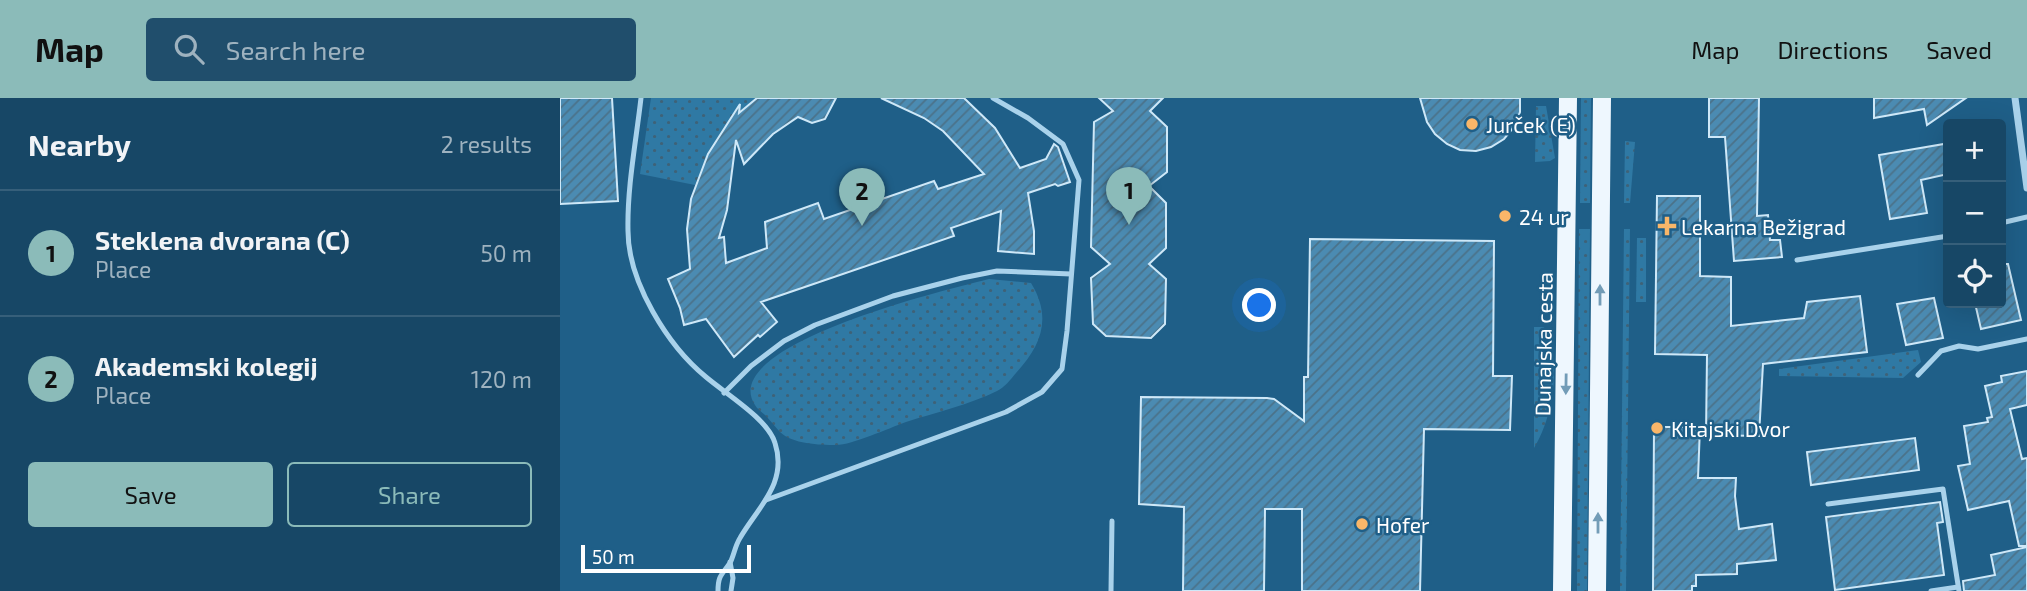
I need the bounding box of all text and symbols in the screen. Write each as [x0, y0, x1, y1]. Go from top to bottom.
search box [146, 18, 636, 81]
text: Map [35, 29, 104, 69]
icon: search [170, 30, 208, 68]
text: Search here [226, 34, 365, 65]
text: Map [1691, 35, 1739, 64]
text: Directions [1777, 35, 1888, 64]
text: Saved [1926, 35, 1992, 64]
place label: Jurček (E) [1486, 112, 1576, 137]
marker: Jurček (E) [1464, 116, 1480, 132]
map controls [1943, 119, 2006, 308]
button: + [1943, 119, 2006, 182]
text: Nearby [28, 126, 131, 162]
text: 2 results [441, 130, 532, 158]
pin: 1 [1106, 167, 1152, 225]
pin: 2 [839, 168, 885, 226]
button: − [1943, 182, 2006, 245]
place label: 24 ur [1519, 204, 1569, 229]
marker: 24 ur [1497, 208, 1513, 224]
place label: Lekarna Bežigrad [1681, 214, 1846, 239]
marker: Lekarna Bežigrad [1659, 218, 1675, 234]
text: Steklena dvorana (C) [95, 224, 350, 255]
text: 1 [46, 239, 56, 267]
text: 50 m [481, 239, 532, 267]
button: locate [1943, 245, 2006, 308]
text: Place [95, 255, 151, 283]
street label: Dunajska cesta [1529, 272, 1558, 416]
one-way arrow [1594, 284, 1605, 306]
your location [1242, 288, 1276, 322]
text: Akademski kolegij [95, 350, 318, 381]
text: 2 [44, 365, 58, 393]
text: 120 m [471, 365, 532, 393]
one-way arrow [1560, 374, 1571, 396]
text: Place [95, 381, 151, 409]
place label: Kitajski Dvor [1671, 416, 1791, 442]
marker: Kitajski Dvor [1649, 420, 1665, 436]
button: Save [28, 462, 273, 527]
button: Share [287, 462, 532, 527]
place label: Hofer [1376, 512, 1430, 537]
one-way arrow [1592, 512, 1604, 534]
marker: Hofer [1354, 516, 1370, 532]
scale bar [581, 542, 751, 574]
text: 50 m [592, 545, 635, 568]

